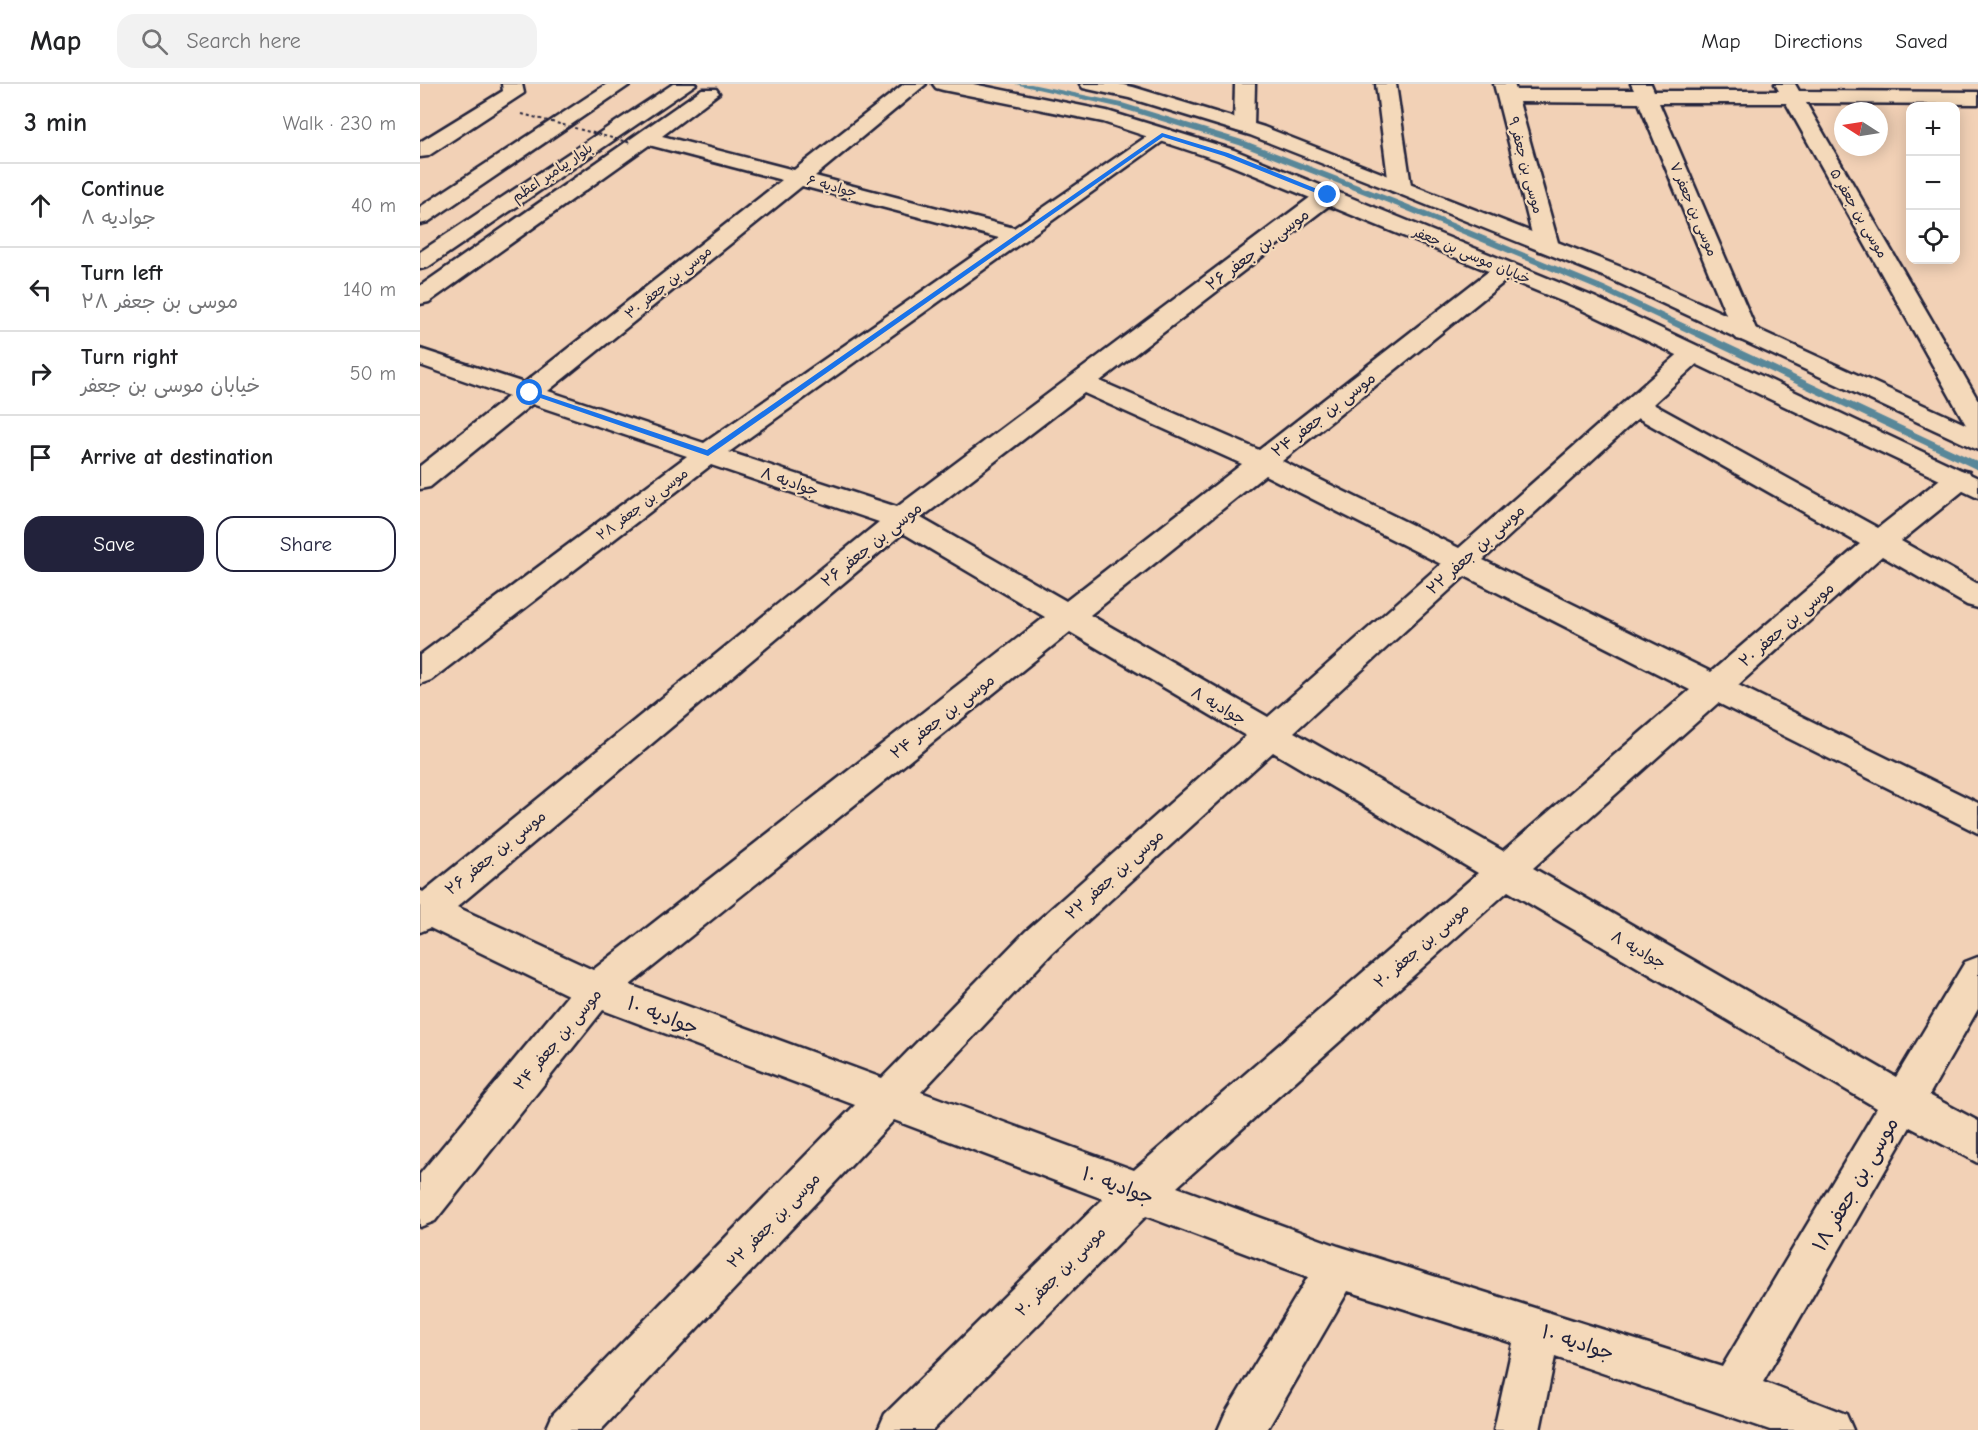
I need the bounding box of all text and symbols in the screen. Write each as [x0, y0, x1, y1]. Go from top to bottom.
search box [117, 14, 537, 68]
text: Map [30, 25, 81, 57]
icon: search [138, 25, 171, 58]
text: Search here [186, 28, 301, 54]
text: Map [1701, 29, 1741, 53]
text: Directions [1774, 29, 1863, 53]
text: Saved [1896, 29, 1948, 53]
north arrow [1834, 102, 1888, 156]
map controls [1906, 102, 1960, 264]
button: + [1906, 102, 1960, 156]
text: 3 min [24, 108, 87, 138]
text: Walk · 230 m [283, 112, 396, 135]
street label: موسی بن جعفر ۹ [1504, 115, 1547, 215]
street label: بلوار پیامبر اعظم [509, 139, 597, 207]
button: − [1906, 156, 1960, 210]
street label: موسی بن جعفر ۷ [1666, 160, 1721, 259]
street label: موسی بن جعفر ۵ [1826, 166, 1891, 261]
street label: جوادیه ۶ [805, 172, 859, 201]
text: Continue [81, 176, 164, 202]
route end [1314, 181, 1340, 207]
icon: ahead [24, 189, 57, 222]
text: 40 m [351, 194, 396, 217]
street label: موسی بن جعفر ۲۶ [1203, 205, 1313, 295]
text: جوادیه ۸ [81, 206, 156, 229]
button: locate [1906, 210, 1960, 264]
street label: خیابان موسی بن جعفر [1410, 223, 1533, 288]
street label: موسی بن جعفر ۳۰ [621, 242, 715, 323]
text: Turn left [81, 260, 163, 286]
icon: left [24, 273, 57, 306]
text: 140 m [343, 278, 396, 301]
text: موسی بن جعفر ۲۸ [81, 290, 238, 313]
text: Turn right [81, 344, 178, 370]
icon: right [24, 357, 57, 390]
text: 50 m [350, 362, 396, 385]
street label: موسی بن جعفر ۲۴ [1268, 369, 1380, 462]
text: خیابان موسی بن جعفر [81, 374, 260, 397]
route start [516, 379, 542, 405]
icon: arrive [24, 441, 57, 474]
text: Arrive at destination [81, 444, 273, 470]
street label: جوادیه ۸ [758, 464, 821, 501]
street label: موسی بن جعفر ۲۸ [593, 465, 691, 544]
street label: موسی بن جعفر ۲۶ [818, 499, 926, 592]
street label: موسی بن جعفر ۲۲ [1423, 501, 1529, 599]
button: Save [24, 516, 204, 572]
button: Share [216, 516, 396, 572]
street label: موسی بن جعفر ۲۰ [1736, 579, 1838, 672]
street label: موسی بن جعفر ۲۴ [887, 671, 999, 764]
street label: جوادیه ۸ [1188, 683, 1249, 730]
street label: موسی بن جعفر ۲۶ [442, 807, 550, 900]
street label: موسی بن جعفر ۲۲ [1062, 826, 1168, 924]
street label: موسی بن جعفر ۲۰ [1371, 900, 1473, 993]
street label: جوادیه ۸ [1608, 927, 1669, 974]
street label: موسی بن جعفر ۲۴ [510, 985, 606, 1095]
street label: جوادیه ۱۰ [624, 991, 702, 1040]
street label: موسی بن جعفر ۱۸ [1808, 1113, 1904, 1256]
street label: جوادیه ۱۰ [1079, 1162, 1157, 1209]
street label: موسی بن جعفر ۲۲ [724, 1169, 824, 1273]
street label: موسی بن جعفر ۲۰ [1012, 1223, 1110, 1321]
street label: جوادیه ۱۰ [1539, 1320, 1617, 1365]

